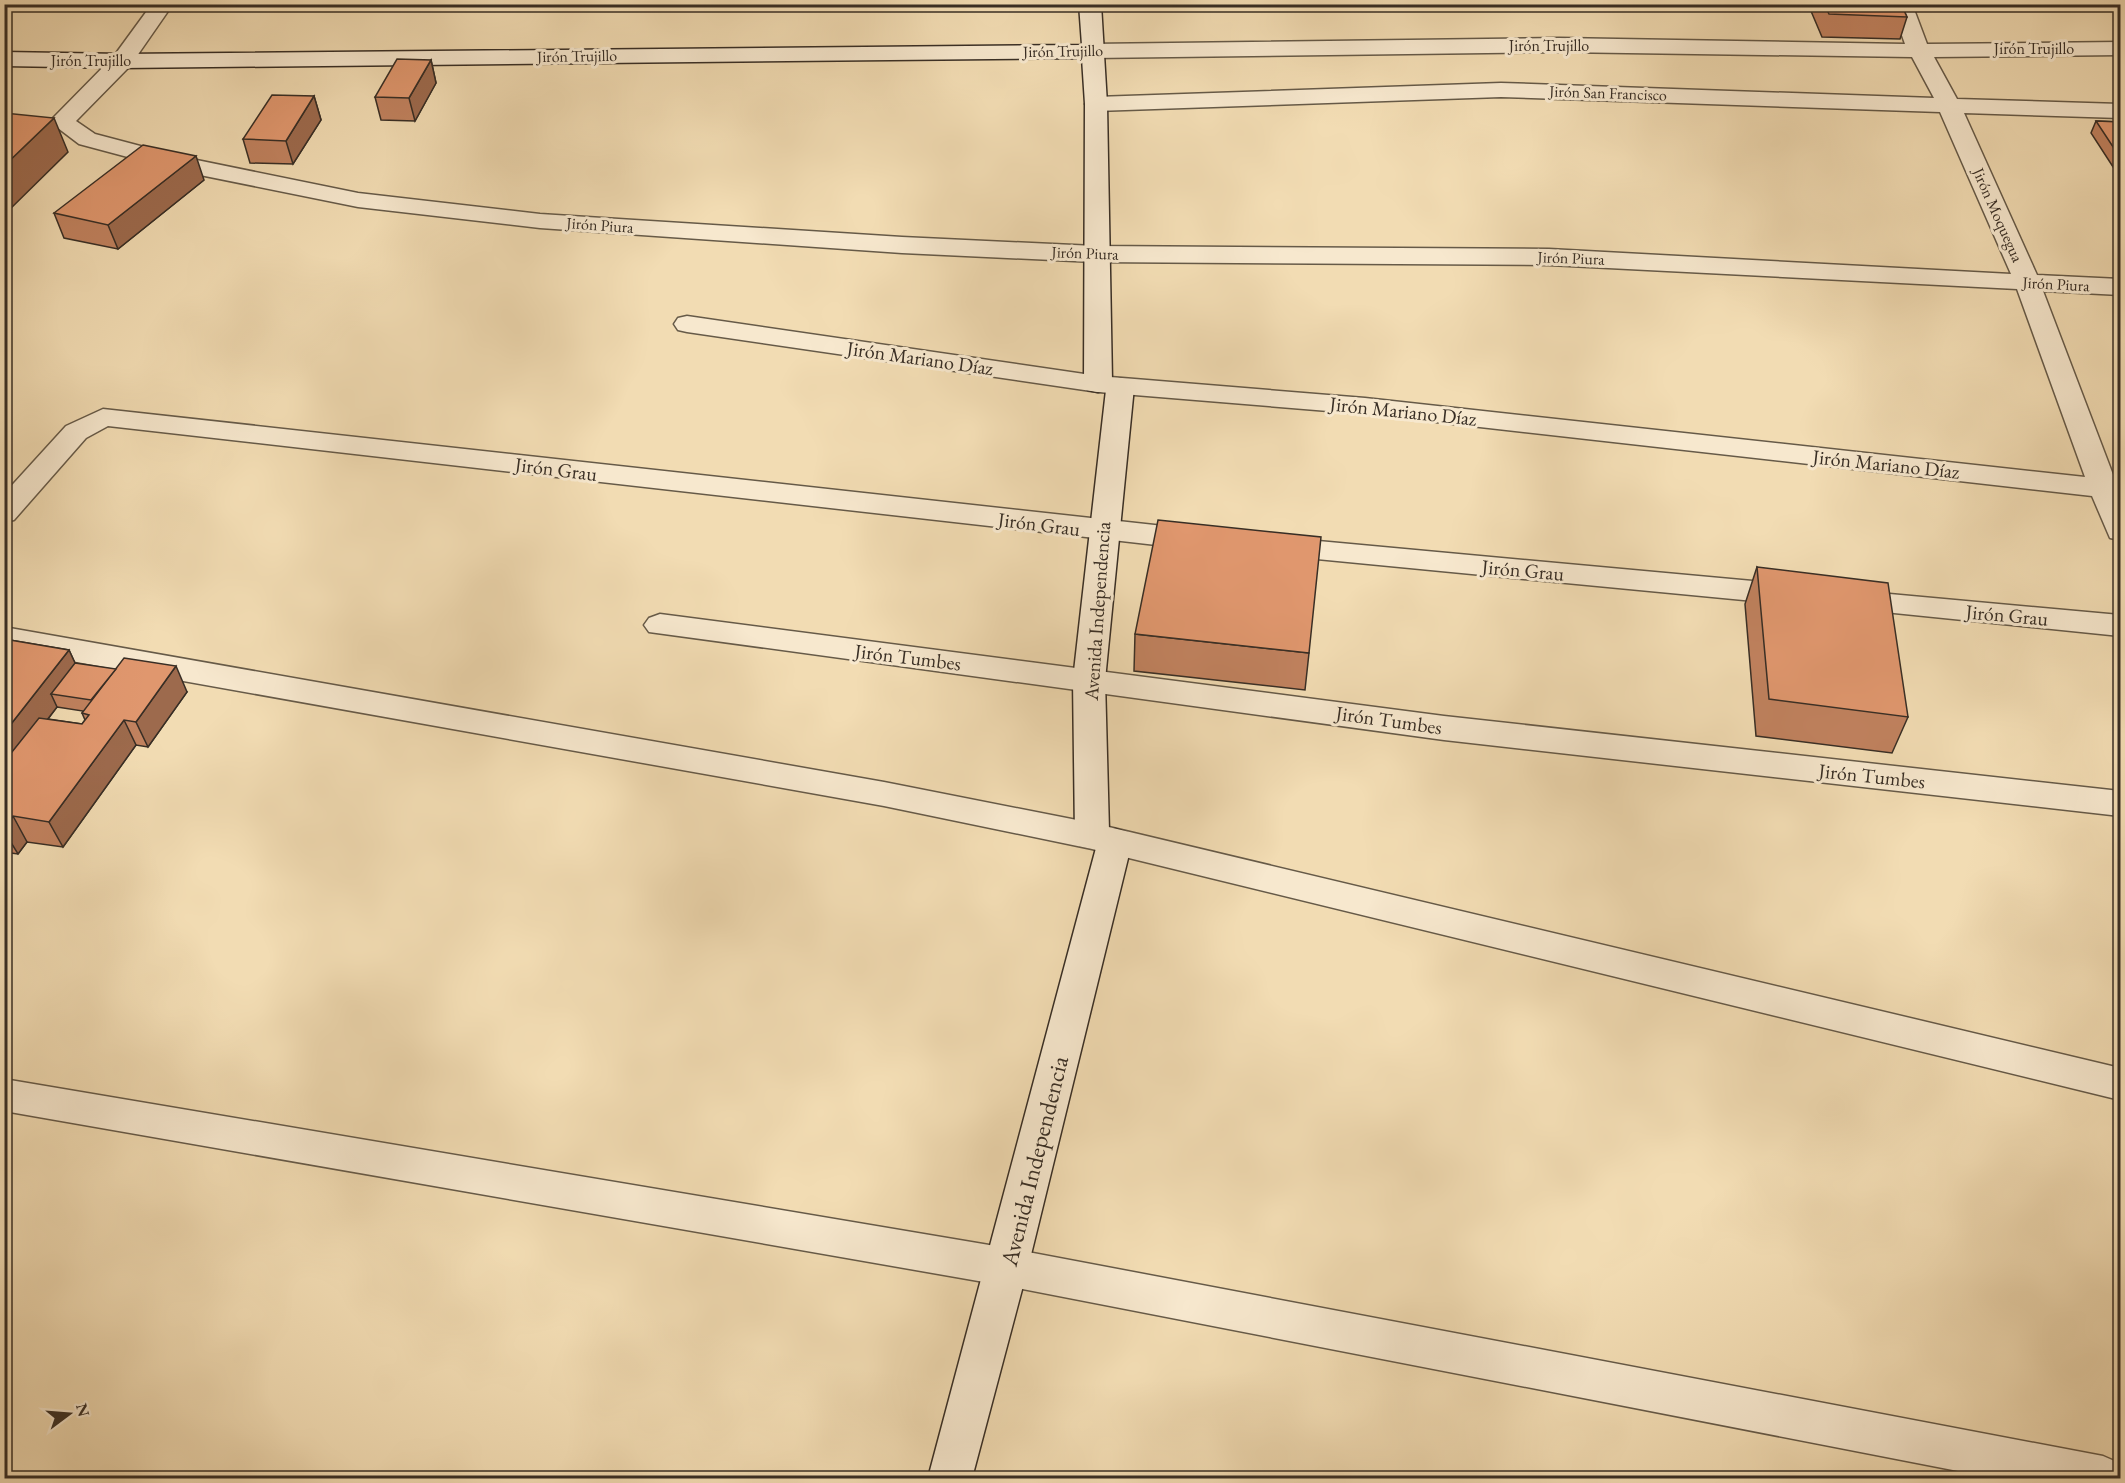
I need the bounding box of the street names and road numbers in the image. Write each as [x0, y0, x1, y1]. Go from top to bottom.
street label: Jirón Trujillo [1507, 35, 1589, 56]
street label: Jirón Trujillo [1992, 38, 2074, 59]
street label: Jirón Trujillo [1021, 40, 1103, 62]
street label: Jirón Trujillo [535, 45, 617, 67]
street label: Jirón Trujillo [49, 50, 131, 71]
street label: Jirón San Francisco [1547, 80, 1667, 106]
street label: Jirón Moquegua [1967, 163, 2028, 266]
street label: Jirón Piura [564, 212, 635, 238]
street label: Jirón Piura [1049, 241, 1120, 265]
street label: Jirón Piura [1535, 246, 1606, 270]
street label: Jirón Piura [2020, 272, 2091, 296]
street label: Jirón Mariano Díaz [843, 335, 995, 381]
street label: Jirón Mariano Díaz [1326, 390, 1478, 432]
street label: Jirón Mariano Díaz [1809, 443, 1961, 485]
street label: Jirón Grau [511, 451, 599, 487]
street label: Jirón Grau [994, 506, 1082, 542]
street label: Avenida Independencia [1078, 521, 1116, 702]
street label: Jirón Grau [1479, 553, 1566, 587]
street label: Jirón Grau [1963, 598, 2050, 632]
street label: Jirón Tumbes [851, 637, 963, 676]
street label: Jirón Tumbes [1332, 699, 1444, 740]
street label: Jirón Tumbes [1815, 757, 1927, 795]
street label: Avenida Independencia [993, 1052, 1075, 1270]

